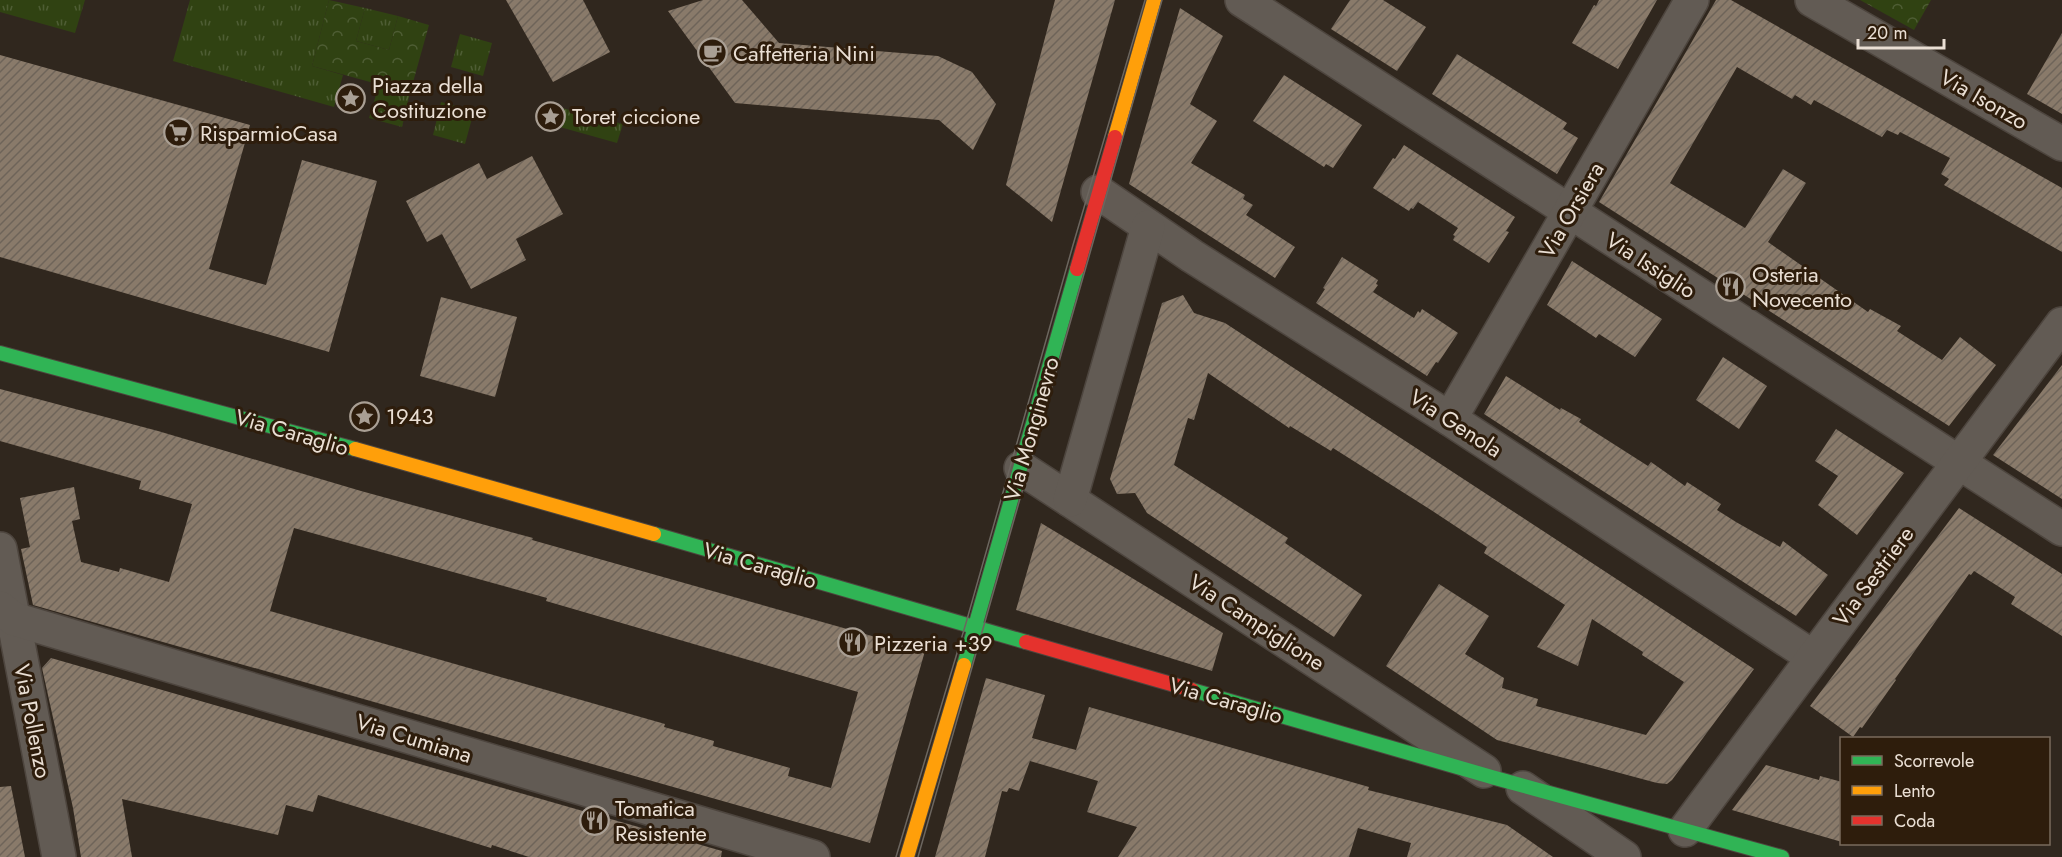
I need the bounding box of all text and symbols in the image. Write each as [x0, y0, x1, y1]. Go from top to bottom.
scale bar [1858, 12, 1944, 50]
text: 20 m [1867, 20, 1907, 46]
cafe icon: Caffetteria Nini [696, 37, 728, 69]
place label: Caffetteria Nini [733, 37, 875, 69]
street label: Via Isonzo [1934, 61, 2034, 137]
place label: Piazza della Costituzione [372, 69, 487, 126]
place icon: Piazza della Costituzione [335, 82, 367, 114]
place icon: Toret ciccione [535, 100, 567, 132]
place label: Toret ciccione [572, 100, 700, 132]
supermarket icon: RisparmioCasa [163, 117, 195, 149]
place label: RisparmioCasa [200, 117, 338, 149]
street label: Via Orsiera [1531, 156, 1611, 264]
street label: Via Issiglio [1600, 224, 1702, 306]
place label: Osteria Novecento [1752, 258, 1852, 315]
restaurant icon: Osteria Novecento [1715, 271, 1747, 303]
street label: Via Monginevro [995, 353, 1067, 505]
street label: Via Genola [1403, 381, 1509, 465]
place icon: 1943 [349, 400, 381, 432]
place label: 1943 [386, 400, 433, 432]
street label: Via Caraglio [232, 401, 352, 463]
street label: Via Sestriere [1825, 519, 1921, 633]
street label: Via Caraglio [700, 534, 820, 596]
street label: Via Campiglione [1183, 566, 1331, 678]
restaurant icon: Pizzeria +39 [837, 627, 869, 659]
place label: Pizzeria +39 [874, 627, 992, 659]
street label: Via Pollenzo [6, 661, 60, 781]
street label: Via Caraglio [1166, 669, 1286, 731]
street label: Via Cumiana [352, 705, 476, 771]
legend [1840, 737, 2050, 845]
text: Scorrevole [1894, 748, 1974, 774]
text: Lento [1894, 778, 1935, 804]
place label: Tomatica Resistente [615, 792, 707, 849]
restaurant icon: Tomatica Resistente [578, 805, 610, 837]
text: Coda [1894, 808, 1935, 834]

